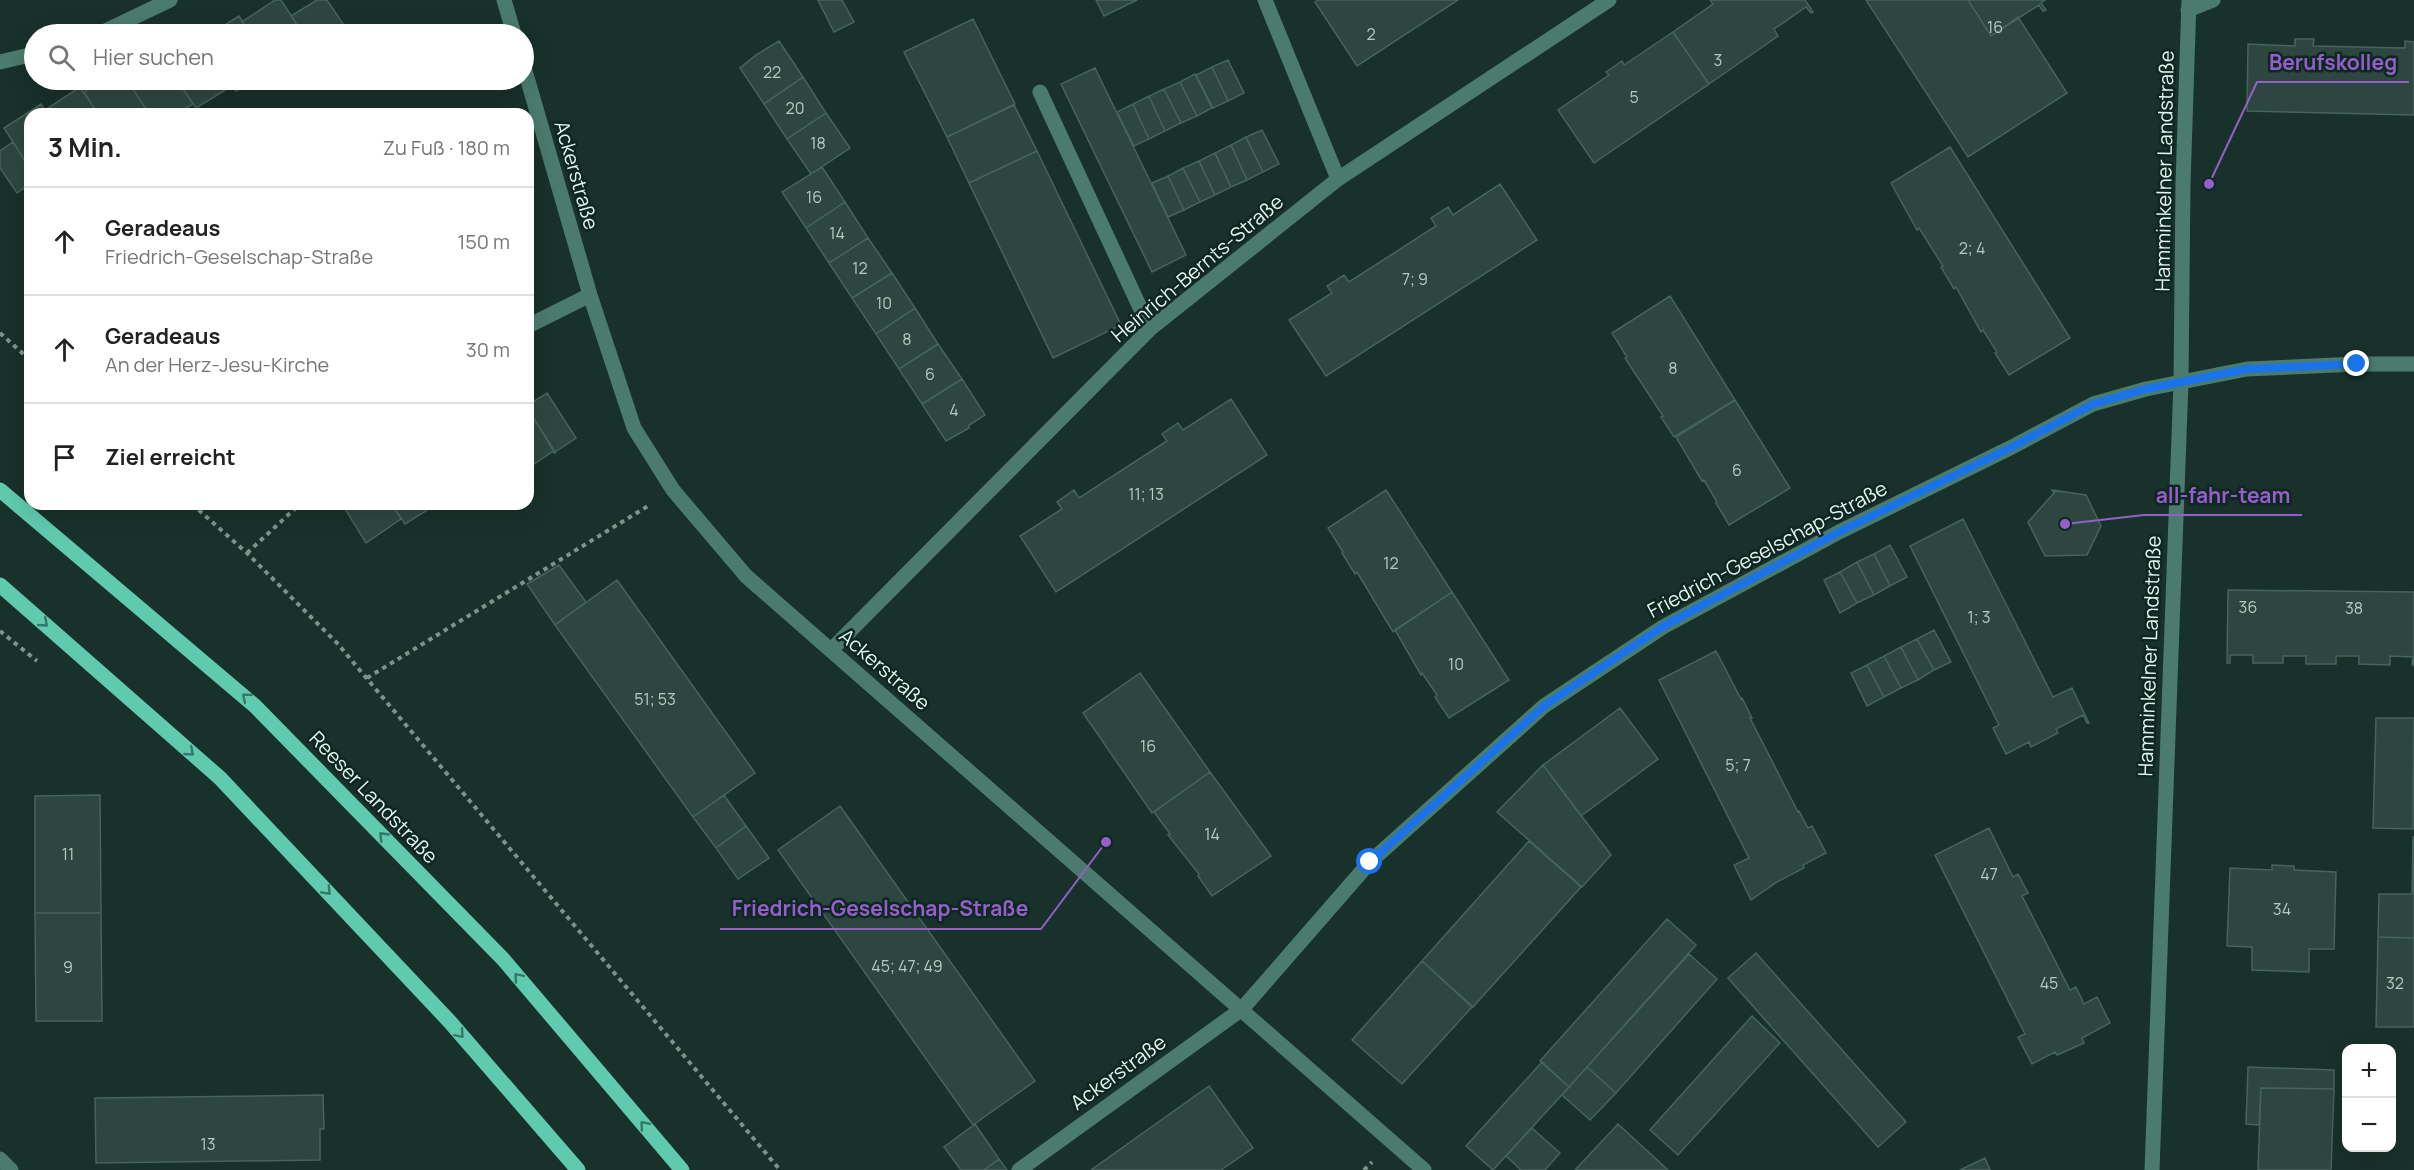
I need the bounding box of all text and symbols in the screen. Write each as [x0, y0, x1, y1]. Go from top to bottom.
house number: 16 [1987, 16, 2003, 38]
house number: 2 [1366, 23, 1376, 45]
search box [24, 24, 534, 90]
icon: search [45, 41, 78, 74]
text: Hier suchen [93, 42, 214, 72]
callout: Berufskolleg [2257, 43, 2409, 82]
text: Berufskolleg [2269, 48, 2397, 76]
house number: 3 [1714, 49, 1722, 71]
street label: Hamminkelner Landstraße [2148, 50, 2180, 292]
house number: 22 [763, 61, 781, 83]
house number: 5 [1629, 86, 1639, 108]
house number: 20 [786, 97, 804, 119]
street label: Ackerstraße [549, 117, 605, 233]
text: 3 Min. [48, 129, 122, 165]
house number: 18 [810, 132, 826, 154]
text: Zu Fuß · 180 m [383, 134, 510, 161]
house number: 16 [806, 186, 822, 208]
street label: Heinrich-Bernts-Straße [1105, 188, 1289, 348]
text: Geradeaus [105, 213, 220, 243]
house number: 14 [829, 222, 845, 244]
icon: ahead [48, 225, 81, 258]
text: 150 m [457, 228, 510, 255]
house number: 2; 4 [1959, 237, 1985, 259]
text: Friedrich-Geselschap-Straße [105, 243, 373, 270]
house number: 12 [852, 257, 868, 279]
house number: 7; 9 [1402, 268, 1428, 290]
house number: 10 [876, 292, 892, 314]
text: Geradeaus [105, 321, 220, 351]
house number: 8 [902, 328, 912, 350]
icon: ahead [48, 333, 81, 366]
text: 30 m [466, 336, 510, 363]
route end [2343, 350, 2369, 376]
text: An der Herz-Jesu-Kirche [105, 351, 329, 378]
house number: 8 [1668, 357, 1678, 379]
house number: 6 [925, 363, 935, 385]
house number: 4 [949, 399, 959, 421]
icon: arrive [48, 441, 81, 474]
text: Ziel erreicht [105, 442, 236, 472]
house number: 6 [1732, 459, 1742, 481]
street label: Friedrich-Geselschap-Straße [1642, 474, 1892, 624]
callout: all-fahr-team [2144, 476, 2302, 515]
text: all-fahr-team [2156, 481, 2290, 509]
house number: 11; 13 [1128, 483, 1164, 505]
street label: Hamminkelner Landstraße [2131, 535, 2167, 777]
house number: 12 [1383, 552, 1399, 574]
house number: 36 [2239, 596, 2257, 618]
house number: 38 [2345, 597, 2363, 619]
house number: 1; 3 [1967, 606, 1991, 628]
one-way arrow [37, 616, 48, 627]
street label: Ackerstraße [834, 622, 936, 716]
house number: 10 [1448, 653, 1464, 675]
house number: 51; 53 [634, 688, 676, 710]
one-way arrow [242, 694, 253, 705]
street label: Reeser Landstraße [304, 725, 444, 869]
house number: 16 [1140, 735, 1156, 757]
one-way arrow [183, 745, 194, 756]
house number: 5; 7 [1725, 754, 1751, 776]
house number: 14 [1204, 823, 1220, 845]
one-way arrow [379, 833, 390, 844]
house number: 11 [62, 843, 74, 865]
route start [1356, 848, 1382, 874]
house number: 47 [1980, 863, 1998, 885]
one-way arrow [319, 884, 330, 895]
callout: Friedrich-Geselschap-Straße [720, 890, 1041, 929]
text: Friedrich-Geselschap-Straße [732, 894, 1028, 922]
house number: 34 [2273, 898, 2291, 920]
house number: 45; 47; 49 [871, 955, 943, 977]
house number: 9 [63, 956, 73, 978]
house number: 45 [2040, 972, 2058, 994]
house number: 32 [2386, 972, 2404, 994]
one-way arrow [514, 973, 525, 984]
one-way arrow [453, 1027, 464, 1038]
street label: Ackerstraße [1065, 1028, 1171, 1116]
map controls [2342, 1044, 2396, 1152]
button: + [2342, 1044, 2396, 1098]
button: − [2342, 1098, 2396, 1152]
one-way arrow [640, 1121, 651, 1132]
house number: 13 [200, 1133, 216, 1155]

